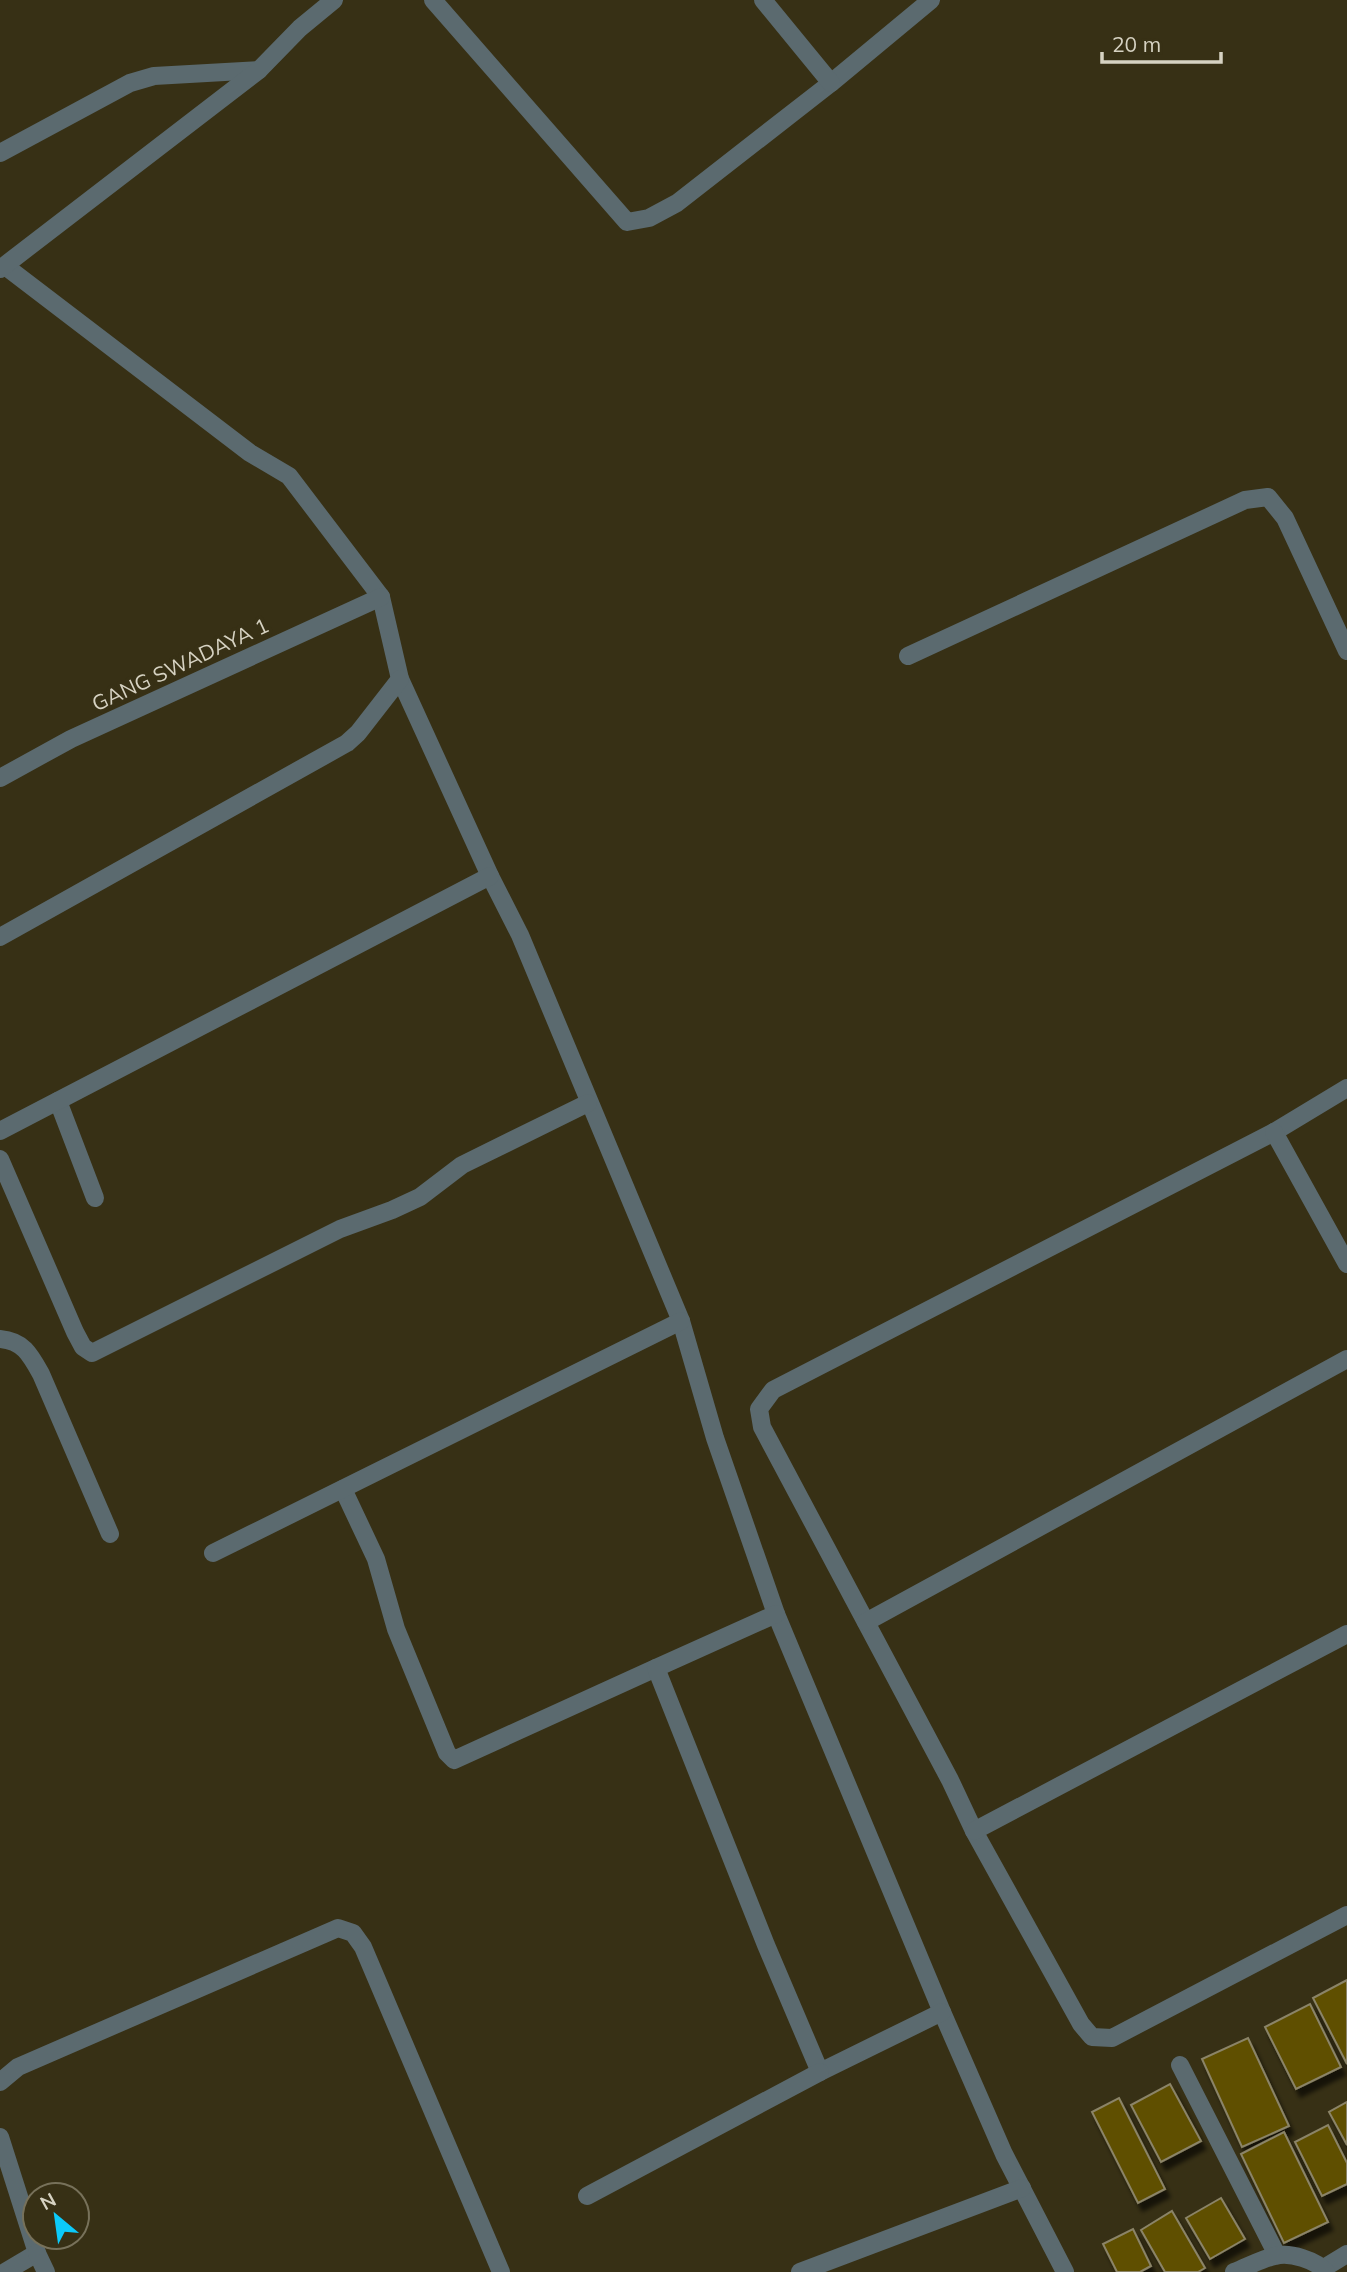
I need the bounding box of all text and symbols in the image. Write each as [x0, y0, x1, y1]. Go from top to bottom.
scale bar [1102, 21, 1221, 65]
text: 20 m [1112, 31, 1161, 57]
street label: GANG SWADAYA 1 [87, 612, 273, 716]
north arrow [21, 2181, 91, 2251]
text: N [36, 2187, 60, 2215]

